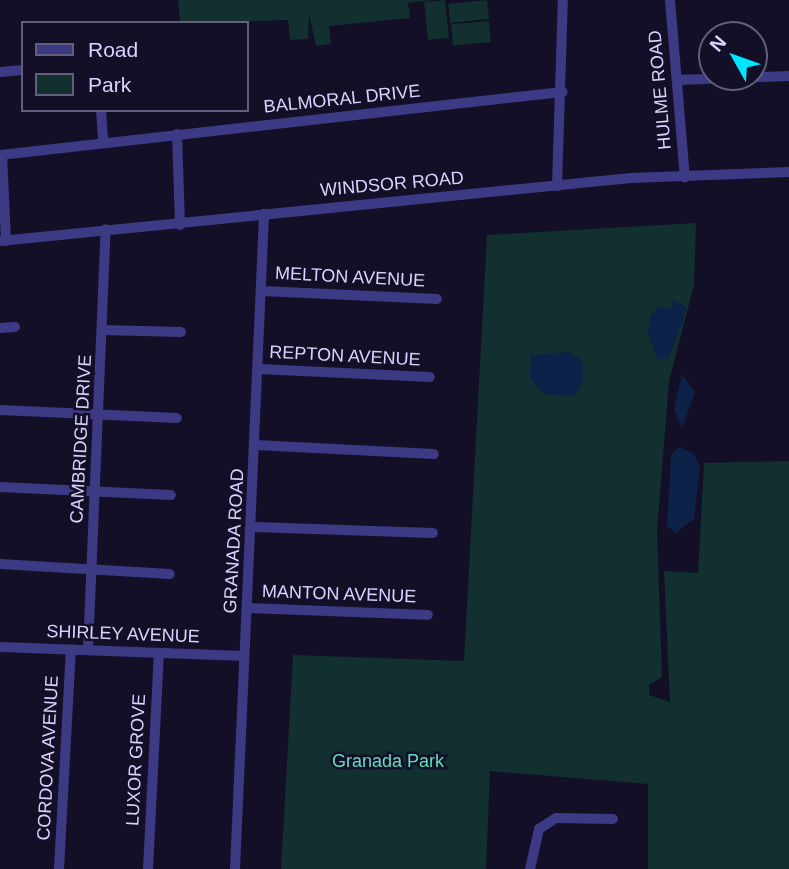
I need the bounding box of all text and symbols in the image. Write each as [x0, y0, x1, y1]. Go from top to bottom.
legend [21, 21, 248, 112]
north arrow [698, 21, 768, 91]
street label: HULME ROAD [644, 29, 676, 151]
text: N [706, 31, 731, 55]
text: Road [88, 38, 138, 61]
text: Park [88, 73, 131, 96]
street label: BALMORAL DRIVE [262, 80, 422, 118]
street label: WINDSOR ROAD [319, 167, 465, 201]
street label: MELTON AVENUE [274, 262, 426, 292]
street label: REPTON AVENUE [268, 341, 422, 371]
street label: CAMBRIDGE DRIVE [66, 354, 96, 524]
street label: GRANADA ROAD [219, 468, 249, 614]
street label: MANTON AVENUE [261, 580, 417, 608]
street label: SHIRLEY AVENUE [45, 621, 201, 647]
street label: CORDOVA AVENUE [33, 674, 63, 842]
street label: LUXOR GROVE [122, 694, 150, 826]
park label: Granada Park [332, 750, 444, 772]

